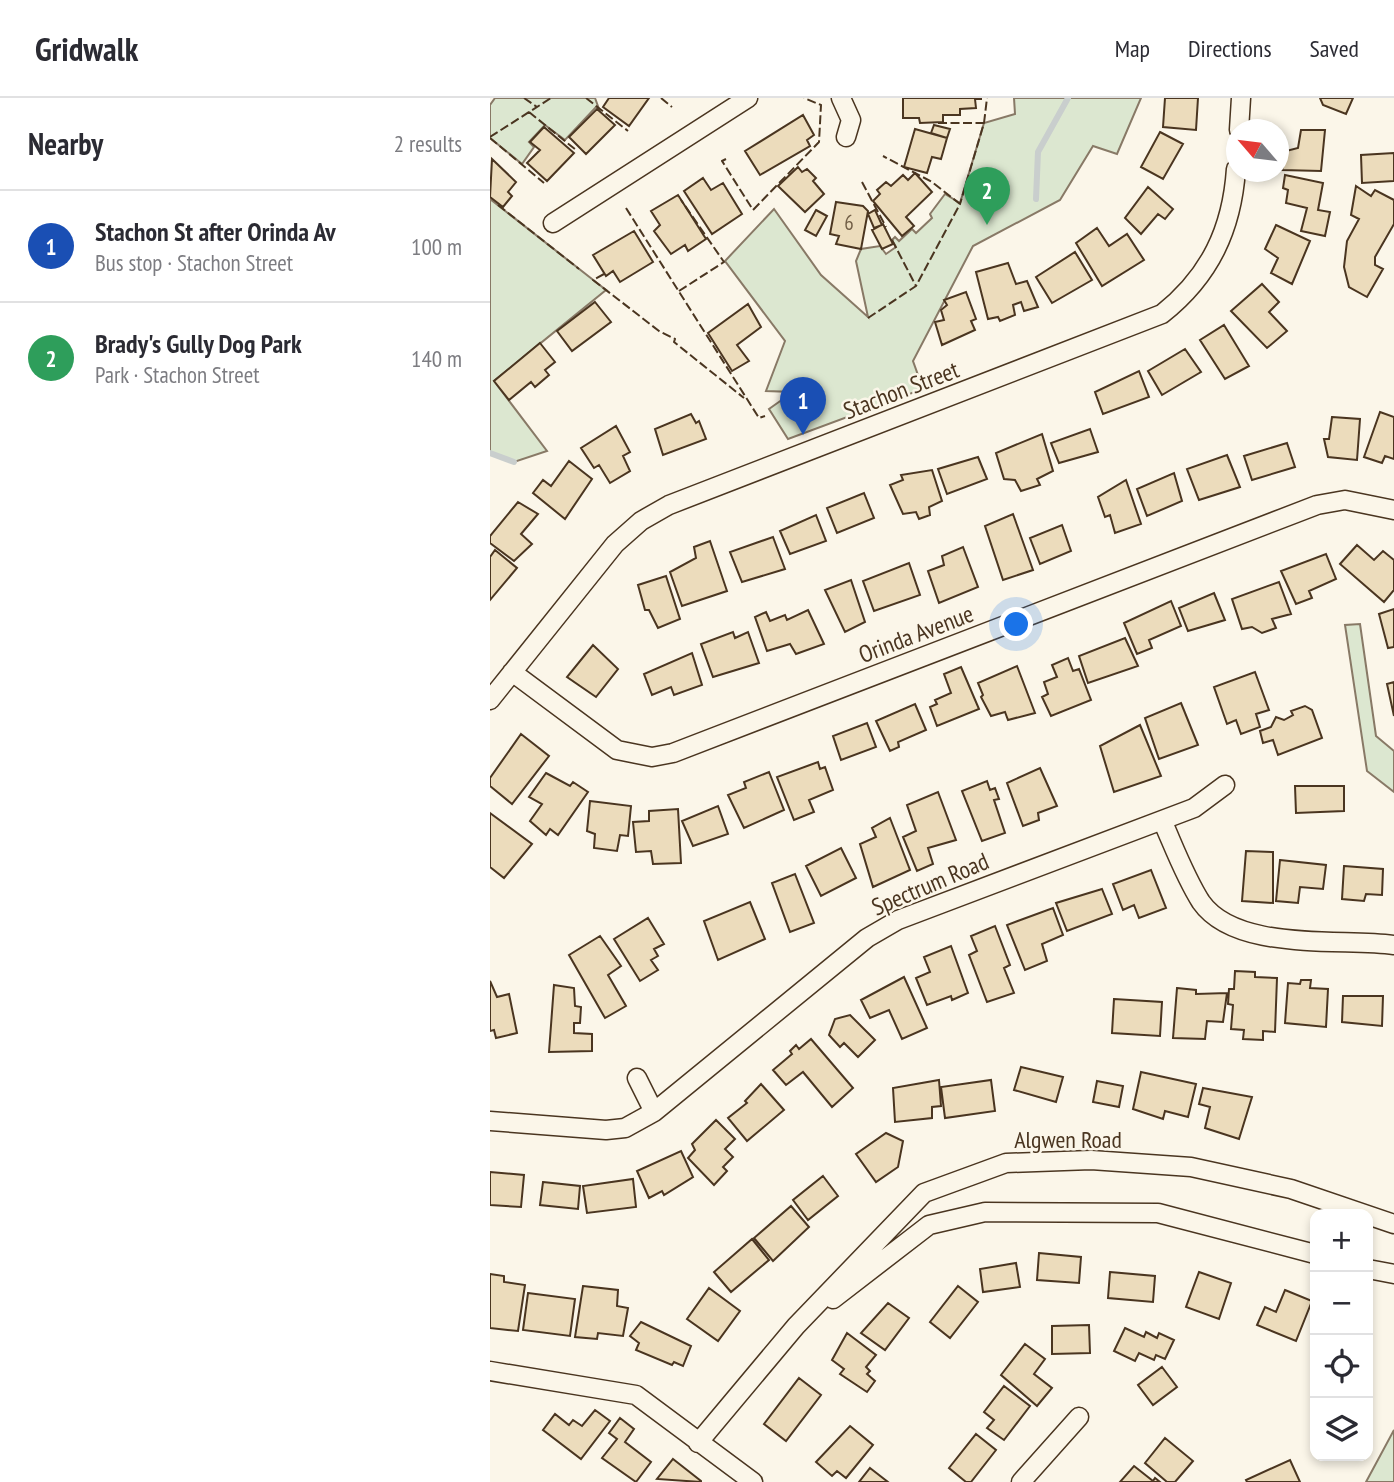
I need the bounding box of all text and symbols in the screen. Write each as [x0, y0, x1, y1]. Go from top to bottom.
text: Gridwalk [35, 27, 138, 70]
text: Map [1115, 33, 1150, 64]
text: Directions [1188, 33, 1272, 64]
text: Saved [1310, 33, 1359, 64]
north arrow [1226, 119, 1289, 182]
text: Nearby [28, 124, 103, 163]
text: 2 results [394, 129, 462, 158]
pin: 2 [964, 167, 1010, 225]
house number: 6 [844, 209, 854, 236]
text: Stachon St after Orinda Av [95, 215, 336, 248]
text: 1 [46, 232, 57, 261]
text: 100 m [411, 232, 462, 261]
text: Bus stop · Stachon Street [95, 248, 293, 277]
text: Brady's Gully Dog Park [95, 327, 302, 360]
text: 2 [46, 344, 57, 373]
text: 140 m [411, 344, 462, 373]
street label: Stachon Street [839, 354, 964, 426]
text: Park · Stachon Street [95, 360, 259, 389]
pin: 1 [780, 377, 826, 435]
street label: Orinda Avenue [854, 598, 978, 670]
your location [999, 607, 1033, 641]
street label: Spectrum Road [867, 845, 993, 923]
street label: Algwen Road [1014, 1124, 1122, 1155]
map controls [1310, 1209, 1373, 1461]
button: + [1310, 1209, 1373, 1272]
button: − [1310, 1272, 1373, 1335]
button: locate [1310, 1335, 1373, 1398]
button: layers [1310, 1398, 1373, 1461]

